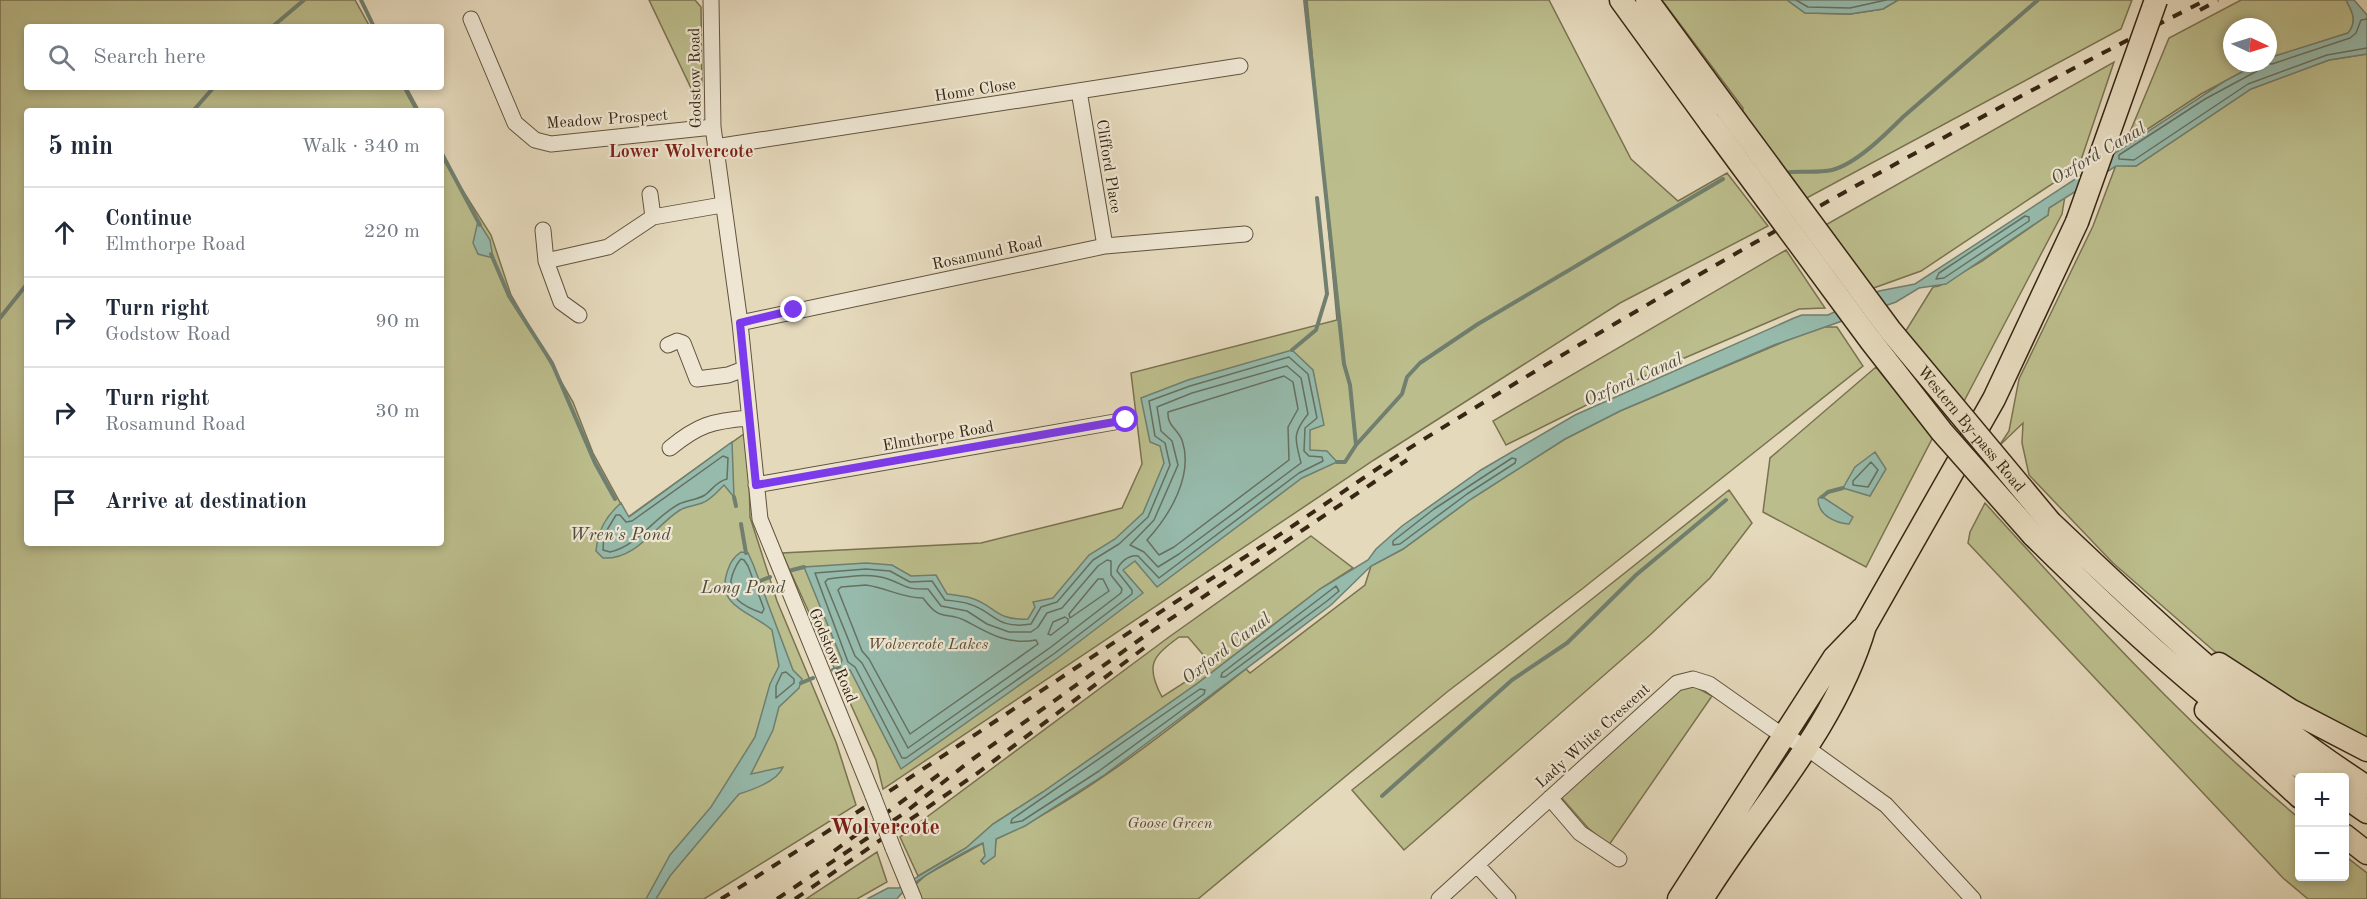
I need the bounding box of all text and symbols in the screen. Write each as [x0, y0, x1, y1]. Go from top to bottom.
north arrow [2223, 18, 2277, 72]
search box [24, 24, 444, 90]
street label: Godstow Road [687, 28, 705, 128]
icon: search [45, 41, 78, 74]
text: Search here [93, 46, 206, 68]
street label: Home Close [933, 77, 1017, 105]
street label: Meadow Prospect [546, 108, 669, 132]
street label: Clifford Place [1093, 118, 1123, 214]
water label: Oxford Canal [2048, 119, 2150, 188]
text: 5 min [48, 134, 113, 160]
text: Walk · 340 m [301, 137, 420, 157]
district label: Lower Wolvercote [609, 143, 753, 161]
text: Continue [105, 208, 192, 230]
icon: ahead [48, 216, 81, 249]
text: 220 m [364, 222, 420, 242]
street label: Rosamund Road [931, 234, 1044, 273]
text: Elmthorpe Road [105, 235, 246, 255]
route end [780, 296, 806, 322]
text: Turn right [105, 298, 209, 320]
icon: right [48, 306, 81, 339]
text: 90 m [375, 312, 420, 332]
text: Godstow Road [105, 325, 231, 345]
water label: Oxford Canal [1581, 350, 1686, 410]
street label: Western By-pass Road [1914, 364, 2027, 496]
text: Turn right [105, 388, 209, 410]
icon: right [48, 396, 81, 429]
text: 30 m [375, 402, 420, 422]
route start [1112, 406, 1138, 432]
text: Rosamund Road [105, 415, 246, 435]
street label: Elmthorpe Road [881, 419, 995, 455]
icon: arrive [48, 486, 81, 519]
text: Arrive at destination [105, 491, 307, 513]
water label: Wren's Pond [569, 526, 671, 544]
water label: Long Pond [700, 579, 786, 597]
street label: Godstow Road [805, 606, 859, 705]
water label: Oxford Canal [1179, 609, 1275, 688]
park label: Wolvercote Lakes [867, 637, 989, 653]
street label: Lady White Crescent [1533, 681, 1654, 792]
map controls [2295, 773, 2349, 881]
button: + [2295, 773, 2349, 827]
park label: Goose Green [1127, 816, 1213, 832]
district label: Wolvercote [830, 817, 940, 839]
button: − [2295, 827, 2349, 881]

